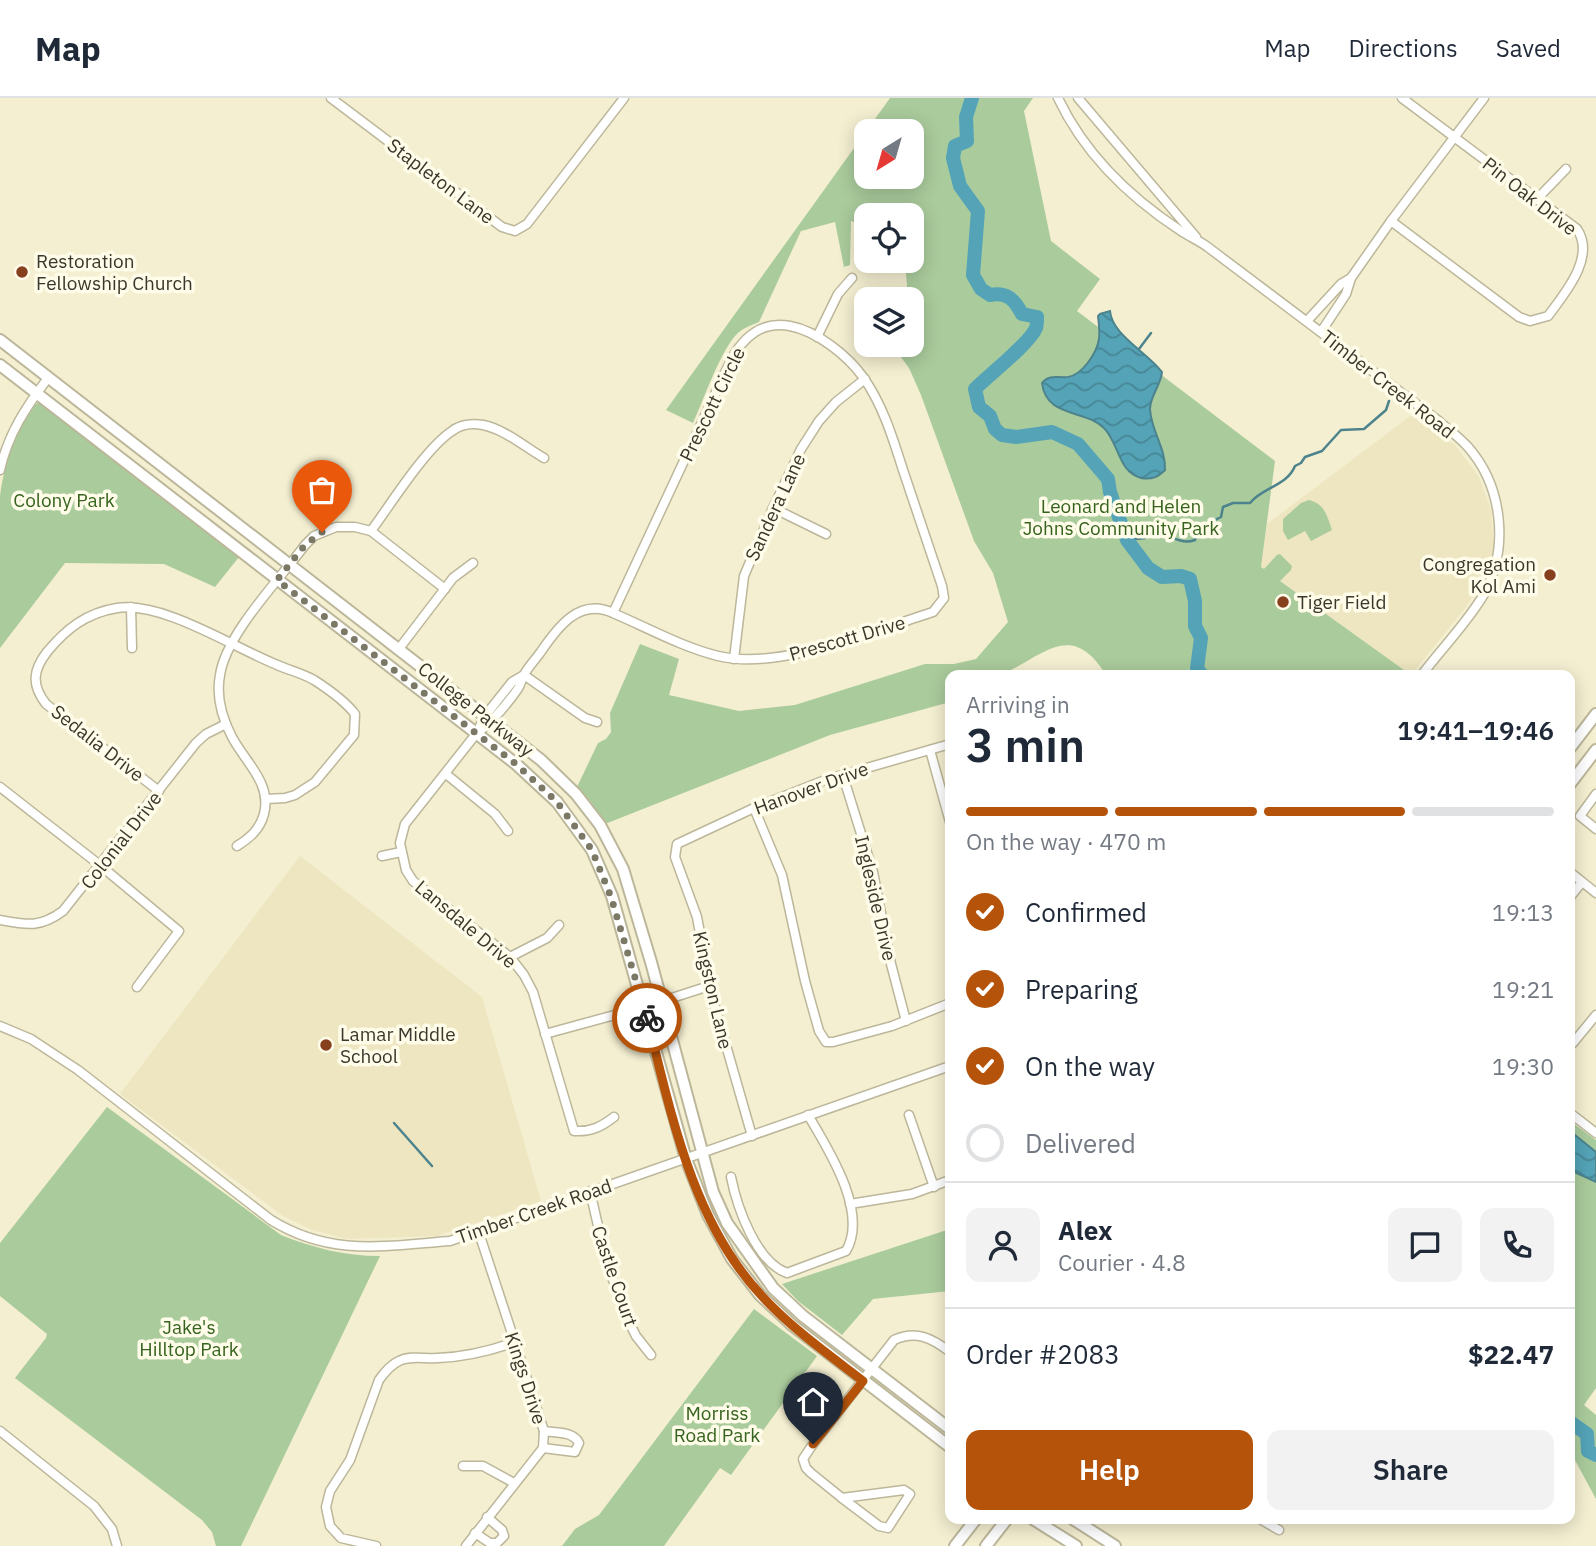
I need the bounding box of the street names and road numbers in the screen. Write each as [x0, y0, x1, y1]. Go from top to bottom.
street label: Stapleton Lane [383, 133, 499, 229]
street label: Pin Oak Drive [1478, 152, 1582, 240]
street label: Timber Creek Road [1316, 324, 1460, 444]
street label: Prescott Circle [674, 343, 750, 465]
street label: Sandera Lane [740, 449, 810, 565]
street label: Prescott Drive [786, 610, 908, 666]
street label: College Parkway [413, 656, 539, 762]
street label: Sedalia Drive [47, 699, 149, 787]
street label: Hanover Drive [750, 756, 872, 820]
street label: Colonial Drive [75, 786, 167, 894]
street label: Ingleside Drive [850, 833, 902, 963]
street label: Lansdale Drive [410, 875, 522, 973]
street label: Kingston Lane [688, 929, 738, 1051]
street label: Timber Creek Road [453, 1173, 615, 1249]
street label: Castle Court [587, 1223, 643, 1329]
street label: Kings Drive [500, 1329, 552, 1427]

